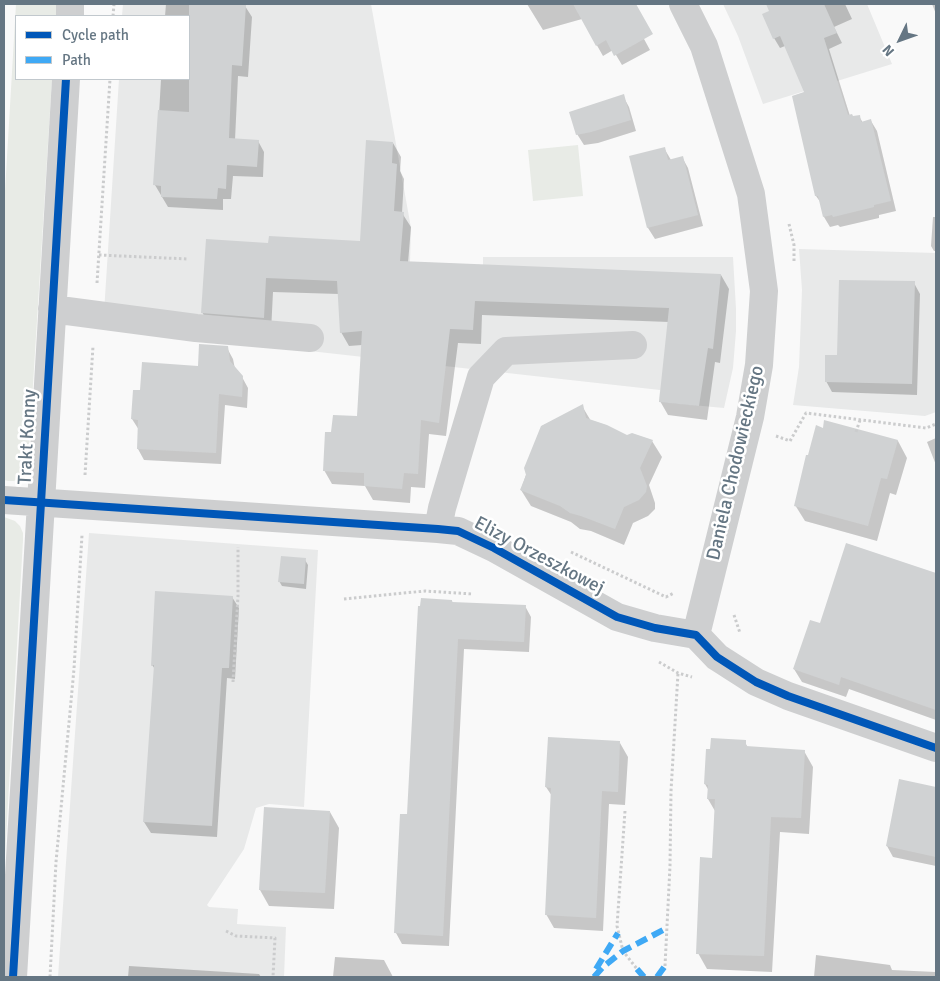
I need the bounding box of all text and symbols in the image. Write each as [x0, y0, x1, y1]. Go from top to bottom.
legend [15, 15, 190, 80]
north arrow [875, 15, 925, 65]
text: Cycle path [62, 26, 129, 44]
text: N [879, 41, 898, 60]
text: Path [62, 51, 91, 69]
street label: Daniela Chodowieckiego [702, 363, 770, 563]
street label: Trakt Konny [14, 389, 42, 485]
street label: Elizy Orzeszkowej [470, 512, 608, 600]

